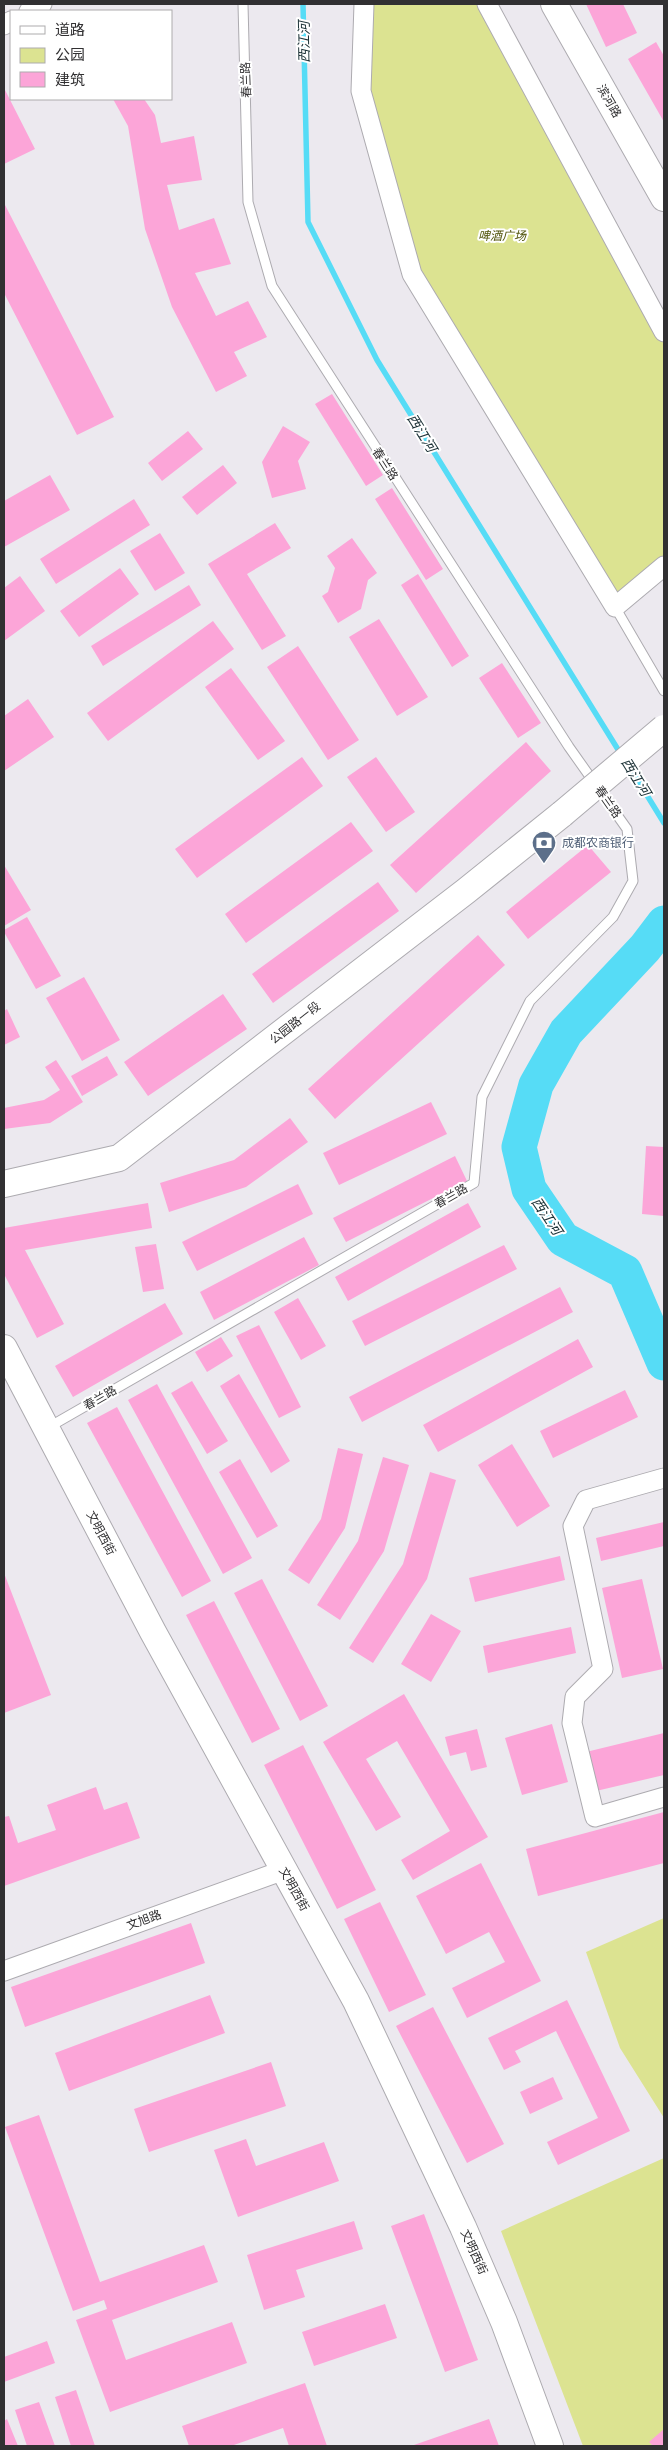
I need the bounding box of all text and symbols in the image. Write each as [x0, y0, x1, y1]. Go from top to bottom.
legend [10, 10, 172, 100]
water label: 西江河 [295, 18, 313, 63]
text: 道路 [55, 20, 85, 39]
text: 公园 [55, 45, 85, 64]
street label: 春兰路 [237, 62, 254, 98]
text: 建筑 [55, 70, 85, 89]
street label: 滨河路 [594, 81, 625, 120]
park label: 啤酒广场 [478, 228, 527, 243]
water label: 西江河 [403, 410, 442, 458]
street label: 春兰路 [369, 445, 402, 483]
water label: 西江河 [617, 754, 656, 802]
street label: 春兰路 [592, 783, 625, 821]
bank icon: 成都农商银行 [531, 830, 557, 864]
place label: 成都农商银行 [562, 835, 634, 850]
street label: 公园路一段 [266, 998, 323, 1047]
street label: 春兰路 [431, 1180, 470, 1211]
water label: 西江河 [528, 1194, 568, 1241]
street label: 春兰路 [80, 1382, 119, 1413]
street label: 文明西街 [84, 1508, 119, 1557]
street label: 文明西街 [276, 1864, 313, 1913]
street label: 文旭路 [124, 1906, 163, 1933]
street label: 文明西街 [458, 2227, 491, 2277]

